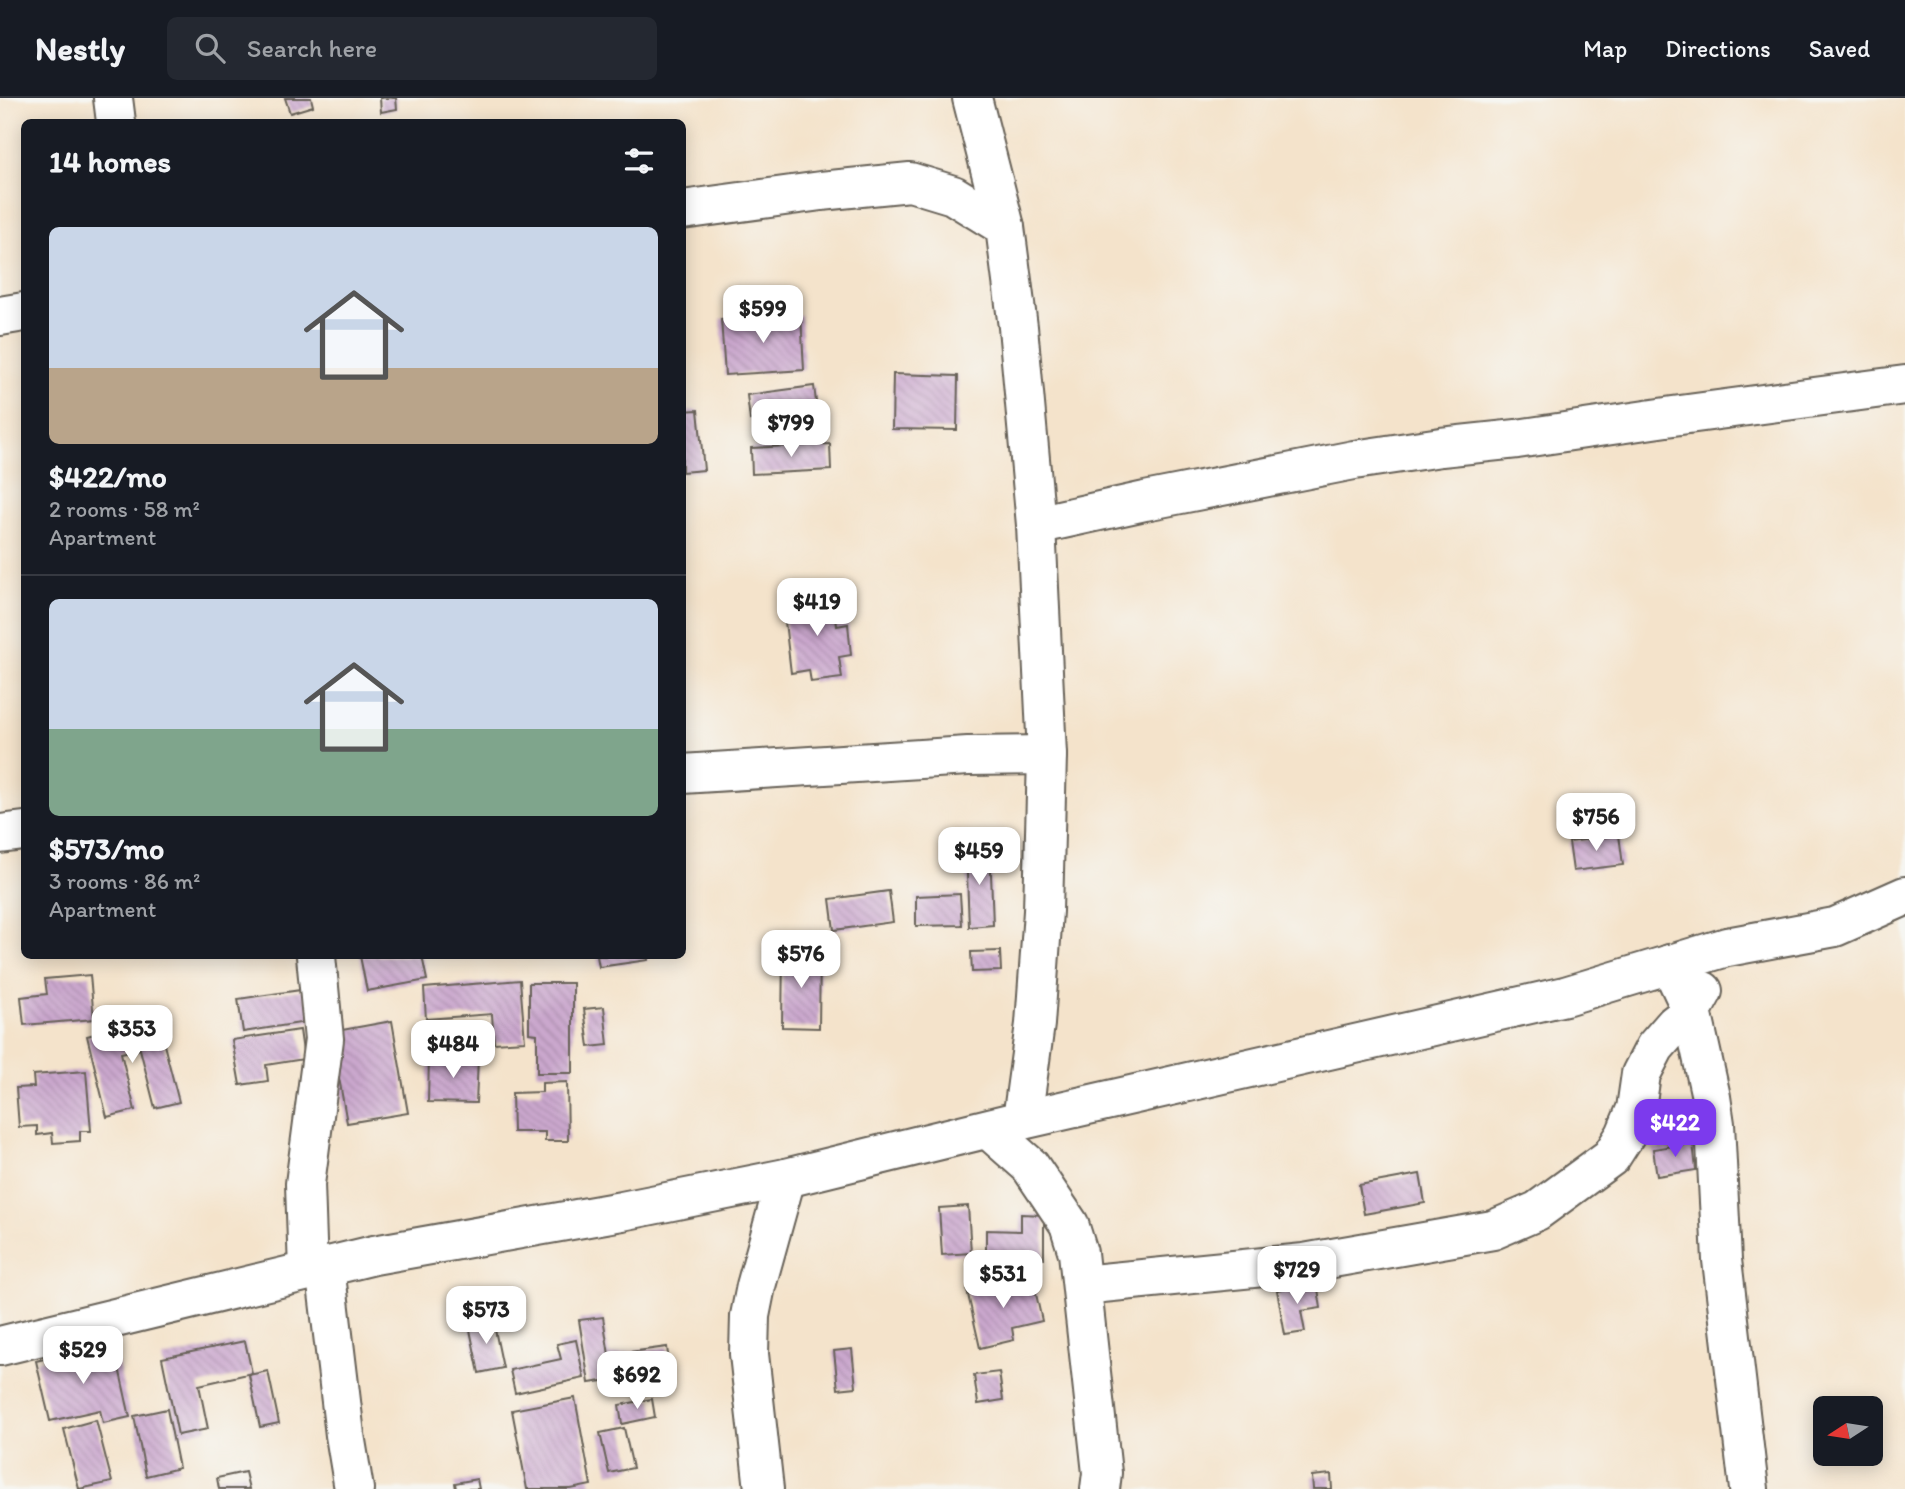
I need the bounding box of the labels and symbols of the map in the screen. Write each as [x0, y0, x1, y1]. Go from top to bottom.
pin: $599 [722, 286, 804, 345]
pin: $799 [750, 400, 832, 459]
pin: $419 [776, 578, 858, 638]
pin: $756 [1555, 794, 1637, 853]
pin: $459 [938, 828, 1020, 887]
pin: $576 [760, 930, 842, 990]
pin: $353 [91, 1006, 173, 1065]
pin: $484 [412, 1020, 494, 1080]
pin: $422 [1634, 1100, 1716, 1159]
pin: $729 [1256, 1246, 1338, 1306]
pin: $531 [962, 1250, 1044, 1310]
pin: $573 [445, 1286, 527, 1346]
pin: $529 [42, 1326, 124, 1386]
pin: $692 [596, 1352, 678, 1411]
north arrow [1813, 1396, 1883, 1466]

